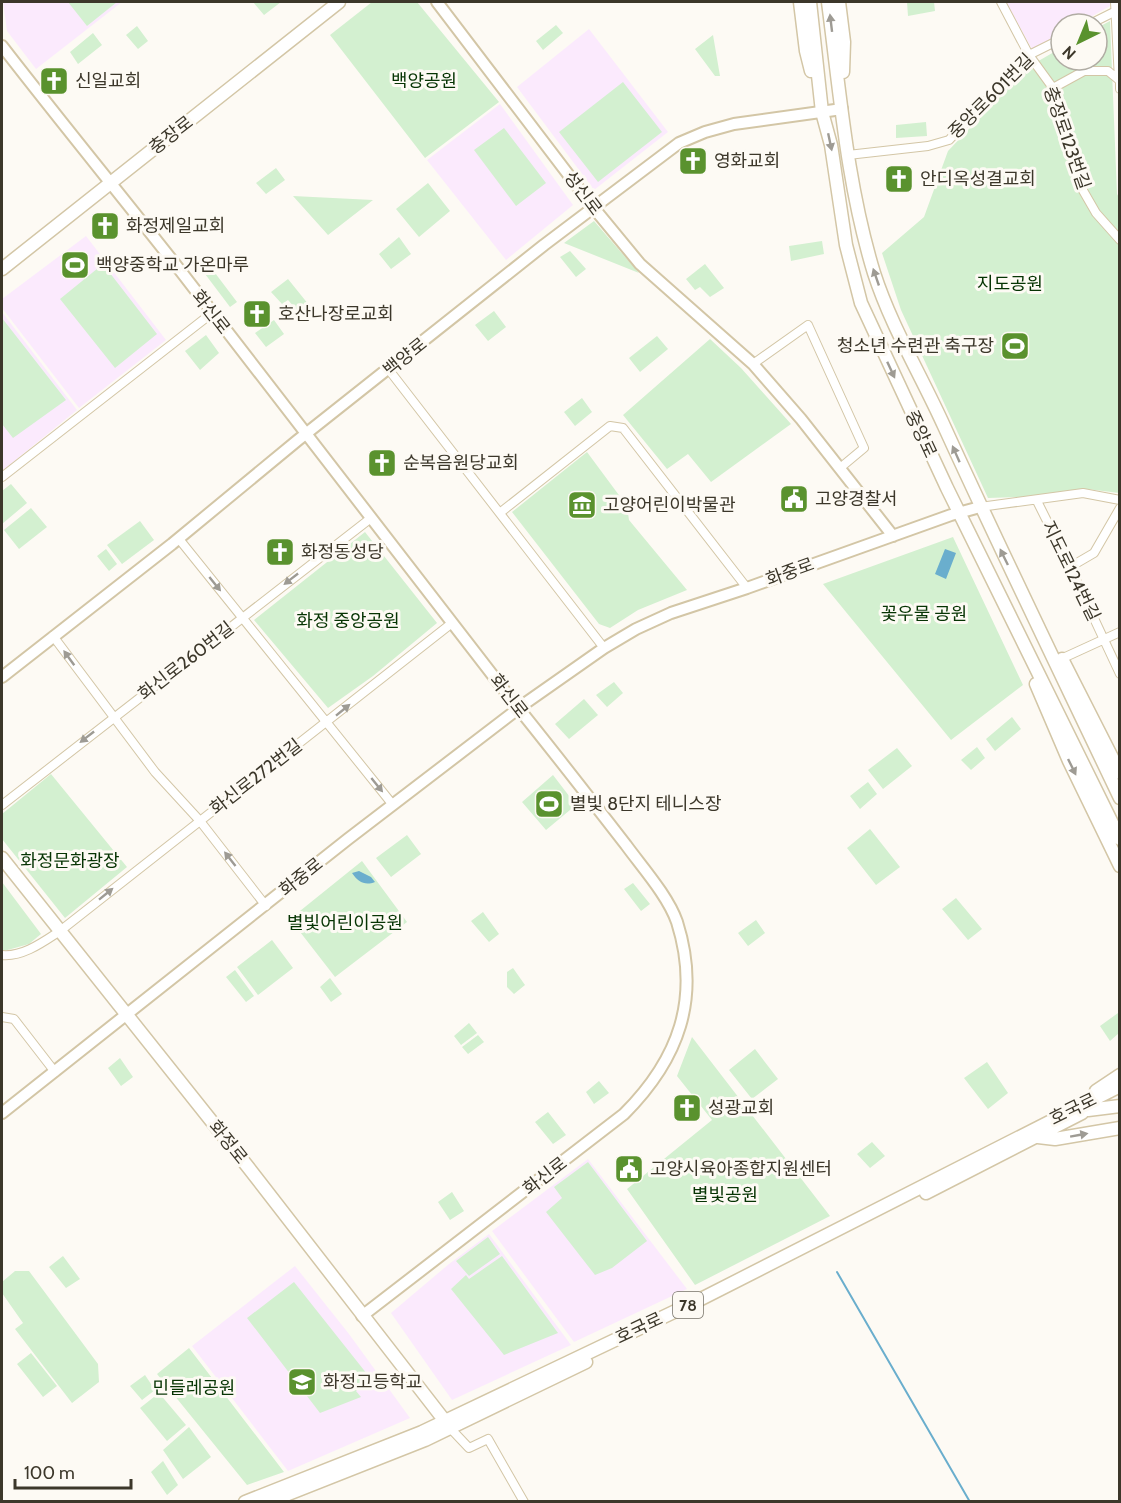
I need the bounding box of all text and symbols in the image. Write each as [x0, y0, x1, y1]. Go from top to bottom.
north arrow [1049, 12, 1109, 72]
one-way arrow [826, 13, 835, 32]
text: N [1058, 42, 1080, 63]
street label: 중앙로601번길 [944, 49, 1038, 143]
church icon: 신일교회 [38, 65, 70, 97]
place label: 신일교회 [75, 70, 141, 92]
park label: 백양공원 [391, 70, 457, 92]
street label: 충장로123번길 [1039, 83, 1095, 193]
street label: 충장로 [145, 111, 197, 159]
one-way arrow [825, 133, 835, 152]
church icon: 영화교회 [677, 145, 709, 177]
place label: 영화교회 [714, 150, 780, 172]
church icon: 안디옥성결교회 [883, 163, 915, 195]
street label: 성신로 [559, 167, 607, 219]
place label: 안디옥성결교회 [920, 168, 1036, 190]
church icon: 화정제일교회 [89, 210, 121, 242]
place label: 화정제일교회 [126, 215, 225, 237]
sports icon: 백양중학교 가온마루 [59, 249, 91, 281]
place label: 백양중학교 가온마루 [96, 254, 249, 276]
one-way arrow [870, 267, 880, 285]
park label: 지도공원 [977, 273, 1043, 295]
street label: 화신로 [187, 286, 235, 338]
church icon: 호산나장로교회 [241, 298, 273, 330]
place label: 호산나장로교회 [278, 303, 394, 325]
sports icon: 청소년 수련관 축구장 [999, 330, 1031, 362]
street label: 백양로 [379, 333, 431, 381]
place label: 청소년 수련관 축구장 [837, 335, 994, 357]
one-way arrow [886, 361, 895, 378]
street label: 중앙로 [901, 407, 941, 461]
one-way arrow [951, 445, 960, 463]
church icon: 순복음원당교회 [366, 447, 398, 479]
place label: 순복음원당교회 [403, 452, 519, 474]
public building icon: 고양경찰서 [778, 483, 810, 515]
place label: 고양경찰서 [815, 488, 898, 510]
museum icon: 고양어린이박물관 [566, 489, 598, 521]
place label: 고양어린이박물관 [603, 494, 736, 516]
street label: 지도로124번길 [1037, 517, 1105, 625]
church icon: 화정동성당 [264, 536, 296, 568]
place label: 화정동성당 [301, 541, 384, 563]
one-way arrow [999, 549, 1008, 566]
street label: 화중로 [763, 553, 817, 591]
one-way arrow [283, 573, 299, 586]
one-way arrow [209, 576, 222, 592]
park label: 꽃우물 공원 [881, 603, 967, 625]
park label: 화정 중앙공원 [296, 610, 400, 632]
street label: 화신로260번길 [134, 617, 238, 705]
one-way arrow [63, 650, 75, 666]
street label: 화신로 [485, 670, 533, 722]
one-way arrow [335, 705, 350, 717]
one-way arrow [79, 731, 95, 744]
street label: 화신로272번길 [206, 734, 306, 820]
one-way arrow [1066, 758, 1076, 776]
one-way arrow [371, 777, 384, 793]
sports icon: 별빛 8단지 테니스장 [533, 788, 565, 820]
place label: 별빛 8단지 테니스장 [570, 793, 722, 815]
park label: 화정문화광장 [20, 850, 120, 872]
one-way arrow [224, 852, 236, 867]
street label: 화중로 [275, 853, 327, 901]
one-way arrow [98, 888, 113, 901]
park label: 별빛어린이공원 [287, 912, 403, 934]
street label: 호국로 [1046, 1088, 1100, 1130]
church icon: 성광교회 [671, 1092, 703, 1124]
place label: 성광교회 [708, 1097, 774, 1119]
street label: 화정로 [204, 1116, 252, 1168]
one-way arrow [1069, 1130, 1088, 1139]
street label: 화신로 [519, 1152, 571, 1200]
public building icon: 고양시육아종합지원센터 [613, 1153, 645, 1185]
place label: 고양시육아종합지원센터 [650, 1158, 832, 1180]
park label: 별빛공원 [692, 1184, 758, 1206]
road number: 78 [673, 1292, 703, 1318]
street label: 호국로 [612, 1308, 666, 1348]
school or university icon: 화정고등학교 [286, 1366, 318, 1398]
place label: 화정고등학교 [323, 1371, 422, 1393]
park label: 민들레공원 [153, 1377, 235, 1399]
scale bar [15, 1452, 130, 1490]
text: 100 m [24, 1462, 75, 1484]

